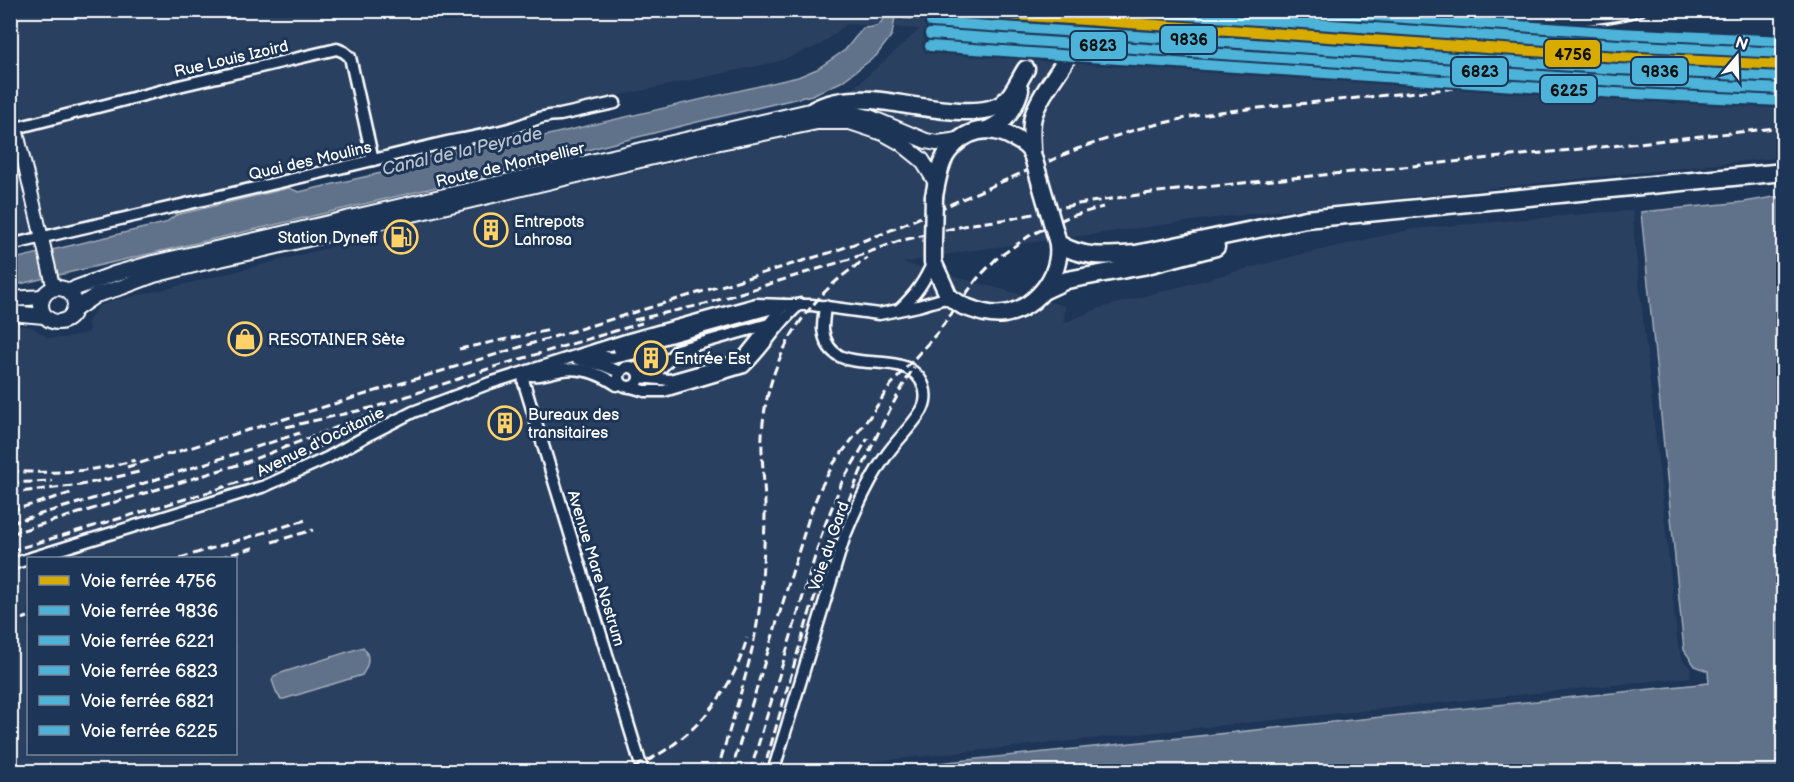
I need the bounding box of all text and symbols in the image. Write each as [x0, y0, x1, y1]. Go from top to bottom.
line badge: 9836 [1160, 25, 1217, 54]
north arrow [1707, 27, 1767, 87]
line badge: 6823 [1070, 31, 1127, 60]
text: 9836 [1170, 31, 1208, 50]
text: N [1733, 33, 1750, 55]
street label: Rue Louis Izoird [172, 37, 290, 82]
text: 6823 [1079, 37, 1117, 56]
line badge: 4756 [1544, 39, 1601, 68]
text: 4756 [1554, 46, 1592, 65]
line badge: 6823 [1451, 57, 1508, 86]
line badge: 9836 [1631, 57, 1688, 85]
text: 6823 [1461, 63, 1499, 82]
text: 9836 [1641, 63, 1679, 82]
line badge: 6225 [1540, 75, 1597, 104]
text: 6225 [1550, 82, 1588, 101]
water label: Canal de la Peyrade [380, 123, 544, 180]
street label: Quai des Moulins [247, 138, 374, 185]
street label: Route de Montpellier [434, 139, 587, 192]
building icon: Entrepots Lahrosa [473, 212, 509, 248]
place label: Entrepots Lahrosa [514, 213, 584, 250]
fuel station icon: Station Dyneff [383, 219, 419, 255]
place label: Station Dyneff [278, 229, 378, 248]
shop icon: RESOTAINER Sète [227, 321, 263, 357]
place label: RESOTAINER Sète [268, 331, 405, 350]
building icon: Entrée Est [633, 340, 669, 376]
place label: Entrée Est [674, 350, 751, 369]
street label: Avenue d'Occitanie [254, 403, 388, 481]
building icon: Bureaux des transitaires [487, 405, 523, 441]
place label: Bureaux des transitaires [528, 406, 619, 443]
street label: Avenue Mare Nostrum [563, 488, 628, 649]
street label: Voie du Gard [805, 499, 854, 594]
legend [27, 557, 237, 755]
text: Voie ferrée 4756 [81, 571, 216, 592]
text: Voie ferrée 9836 [81, 601, 218, 622]
text: Voie ferrée 6221 [81, 631, 214, 652]
text: Voie ferrée 6823 [81, 661, 218, 682]
text: Voie ferrée 6821 [81, 691, 214, 712]
text: Voie ferrée 6225 [81, 721, 218, 742]

